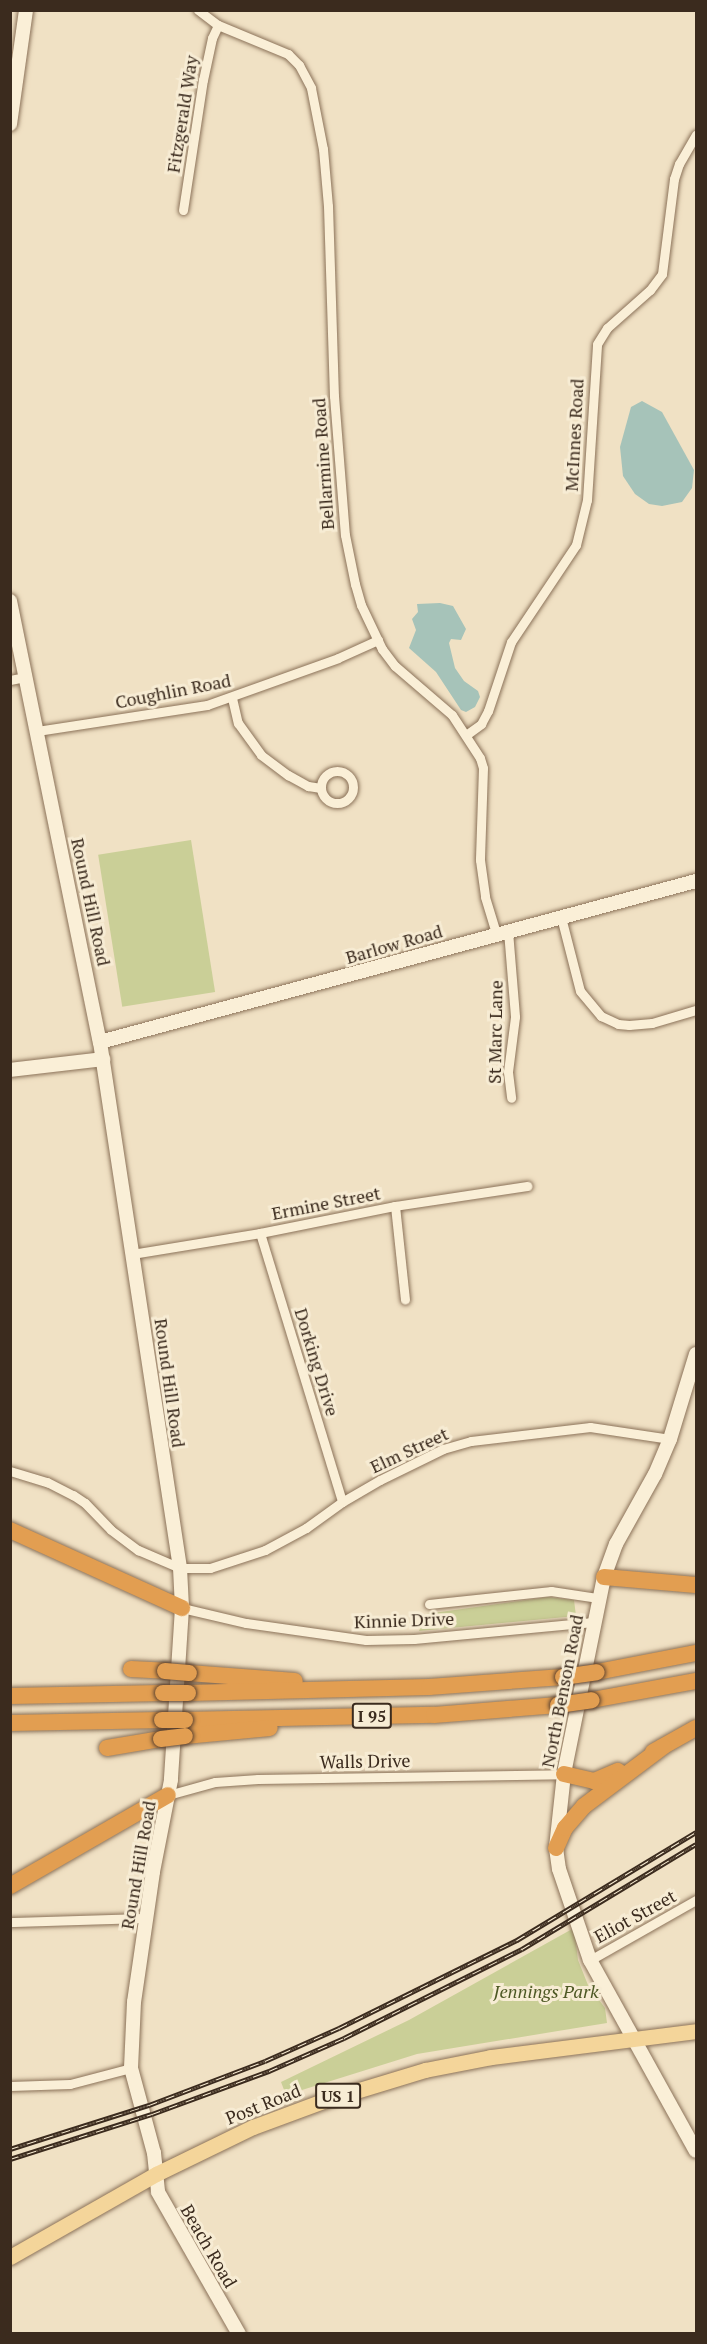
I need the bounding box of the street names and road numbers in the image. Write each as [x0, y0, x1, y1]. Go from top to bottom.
street label: Fitzgerald Way [162, 54, 202, 174]
street label: McInnes Road [560, 378, 588, 492]
street label: Bellarmine Road [308, 397, 338, 531]
street label: Coughlin Road [113, 669, 233, 713]
street label: Round Hill Road [67, 836, 115, 968]
street label: Barlow Road [343, 920, 445, 968]
street label: St Marc Lane [483, 980, 507, 1084]
street label: Ermine Street [270, 1182, 382, 1224]
street label: Dorking Drive [290, 1305, 344, 1419]
street label: Round Hill Road [150, 1317, 190, 1449]
street label: Elm Street [366, 1422, 452, 1478]
street label: Kinnie Drive [354, 1607, 454, 1633]
street label: North Benson Road [537, 1613, 587, 1769]
road number: I 95 [351, 1703, 393, 1729]
street label: Walls Drive [319, 1749, 411, 1773]
street label: Round Hill Road [116, 1799, 160, 1931]
street label: Eliot Street [590, 1885, 680, 1947]
street label: Post Road [222, 2079, 304, 2129]
road number: US 1 [314, 2083, 362, 2109]
street label: Beach Road [176, 2200, 242, 2292]

